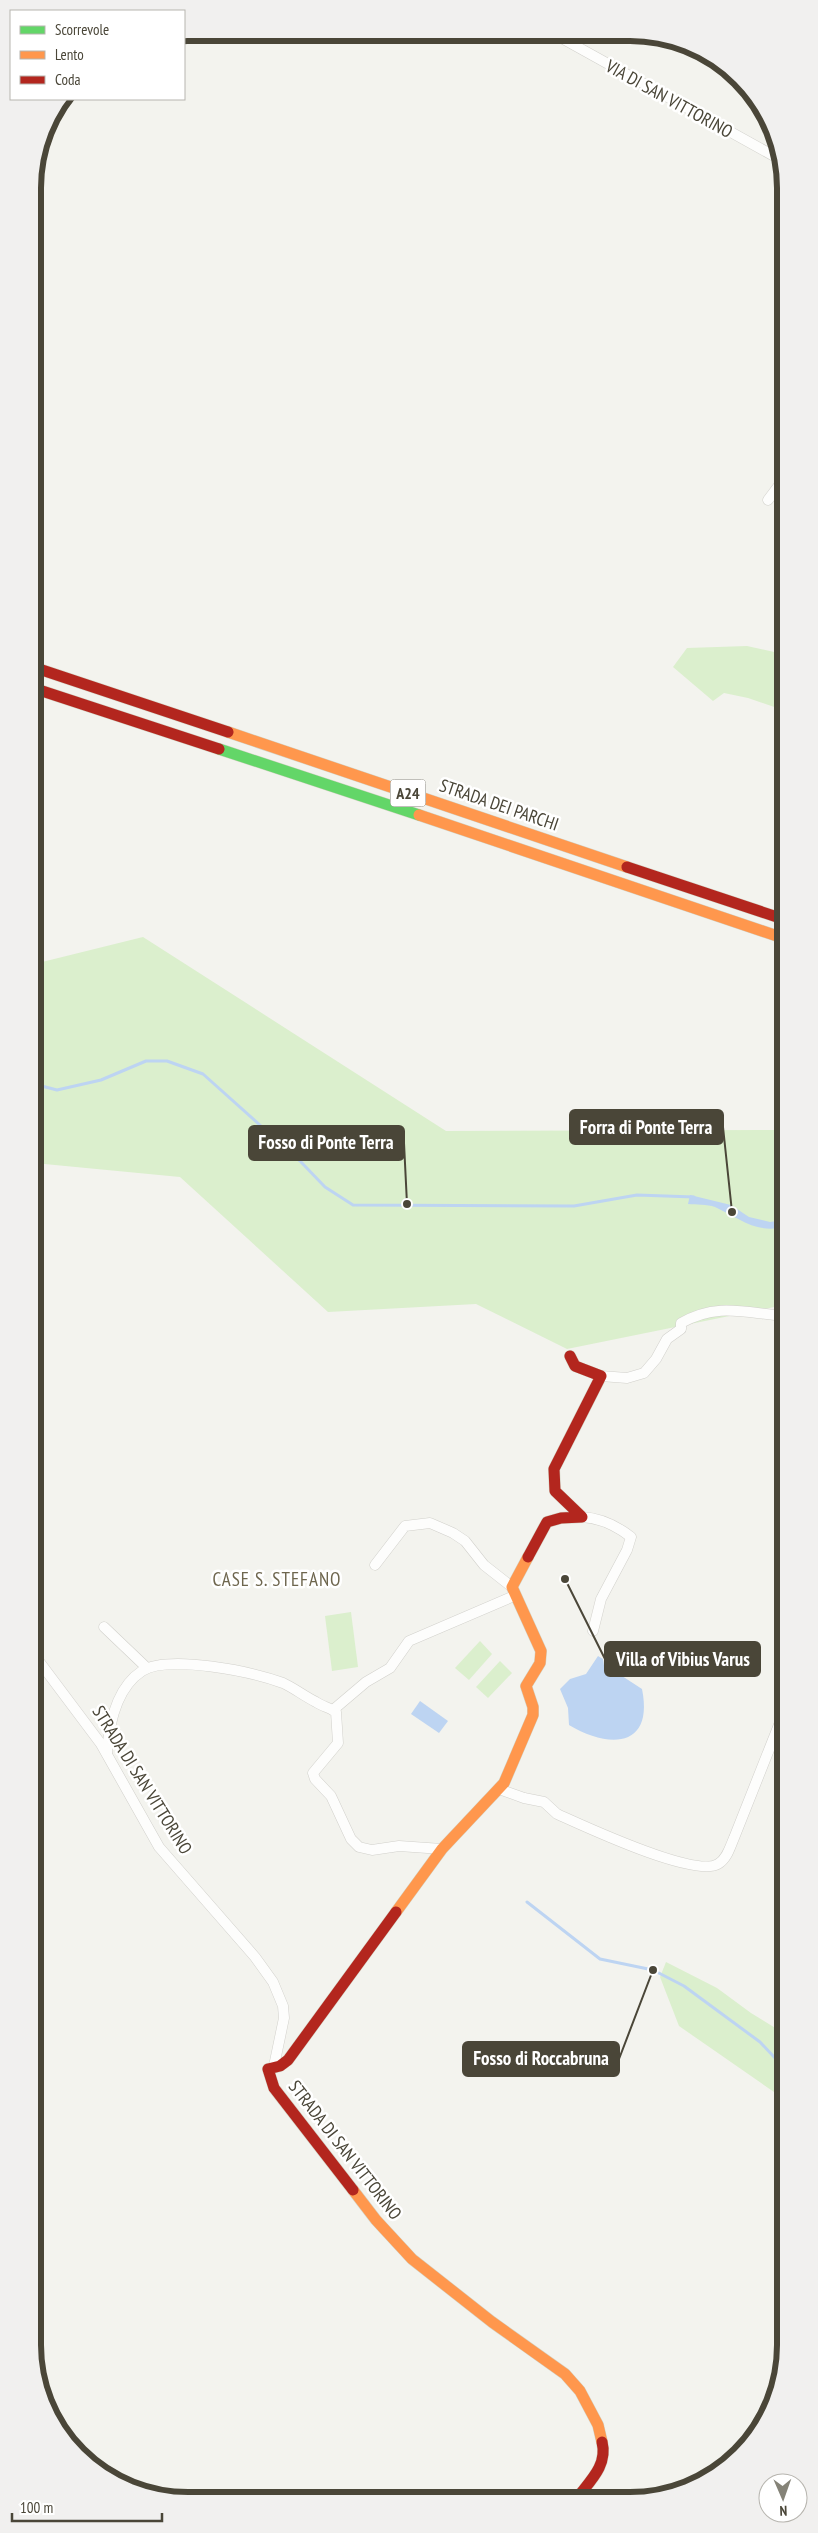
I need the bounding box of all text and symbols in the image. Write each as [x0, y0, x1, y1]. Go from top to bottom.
legend [10, 10, 185, 100]
text: Scorrevole [55, 20, 109, 39]
text: Lento [55, 45, 84, 64]
street label: VIA DI SAN VITTORINO [601, 54, 737, 143]
text: Coda [55, 70, 80, 89]
street label: STRADA DEI PARCHI [437, 773, 562, 836]
road number: A24 [390, 780, 426, 806]
callout: Forra di Ponte Terra [570, 1110, 723, 1144]
text: Forra di Ponte Terra [580, 1115, 712, 1139]
callout: Fosso di Ponte Terra [249, 1126, 404, 1160]
text: Fosso di Ponte Terra [258, 1130, 394, 1154]
district label: CASE S. STEFANO [212, 1567, 342, 1591]
callout: Villa of Vibius Varus [605, 1642, 760, 1676]
text: Villa of Vibius Varus [615, 1647, 750, 1671]
street label: STRADA DI SAN VITTORINO [87, 1701, 197, 1858]
callout: Fosso di Roccabruna [463, 2042, 619, 2076]
text: Fosso di Roccabruna [473, 2046, 609, 2070]
street label: STRADA DI SAN VITTORINO [284, 2075, 407, 2224]
north arrow [758, 2473, 808, 2523]
scale bar [12, 2490, 162, 2522]
text: 100 m [20, 2498, 53, 2517]
text: N [779, 2502, 788, 2520]

